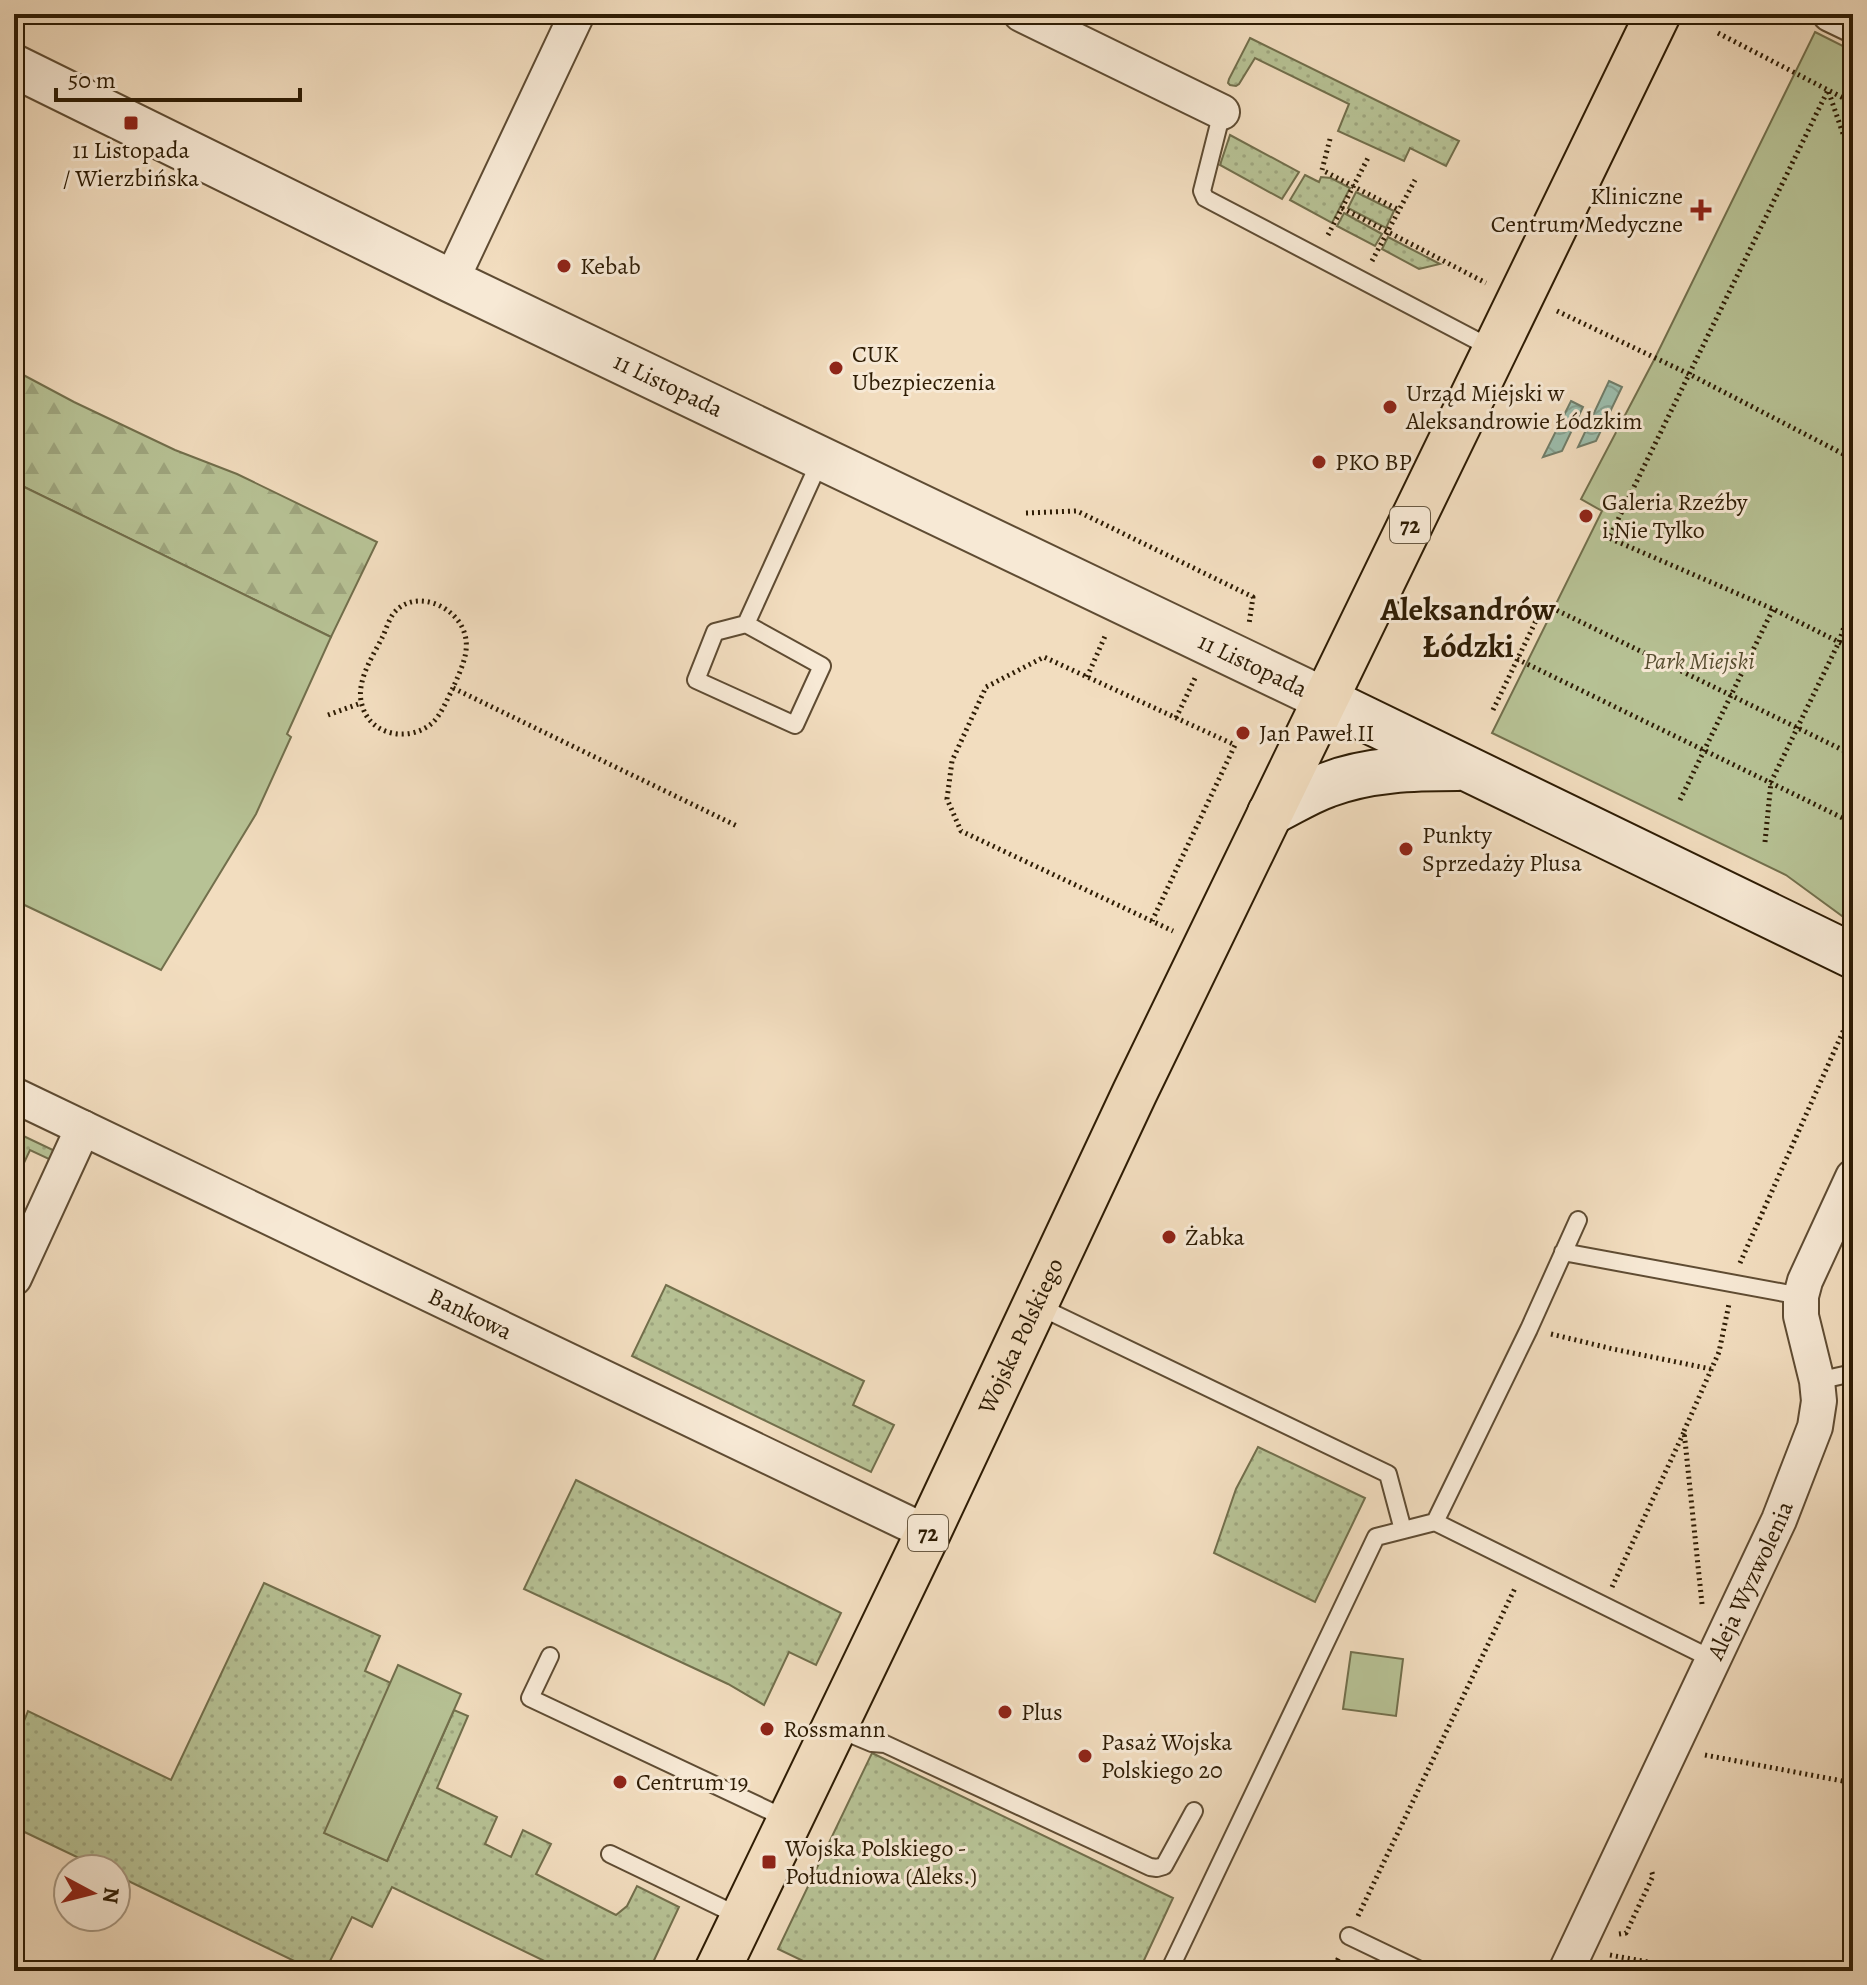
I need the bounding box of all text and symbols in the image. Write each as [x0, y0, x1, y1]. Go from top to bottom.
scale bar [56, 52, 300, 102]
text: 50 m [68, 64, 116, 96]
marker: 11 Listopada / Wierzbińska [122, 114, 140, 132]
place label: 11 Listopada / Wierzbińska [63, 134, 200, 194]
place label: Kliniczne Centrum Medyczne [1491, 180, 1683, 240]
marker: Kliniczne Centrum Medyczne [1690, 199, 1712, 221]
place label: Kebab [580, 250, 641, 282]
marker: Kebab [555, 257, 573, 275]
place label: CUK Ubezpieczenia [852, 338, 996, 398]
street label: 11 Listopada [608, 345, 729, 425]
marker: CUK Ubezpieczenia [827, 359, 845, 377]
place label: Urząd Miejski w Aleksandrowie Łódzkim [1405, 377, 1642, 437]
marker: Urząd Miejski w Aleksandrowie Łódzkim [1381, 398, 1399, 416]
place label: PKO BP [1335, 446, 1412, 478]
marker: PKO BP [1310, 453, 1328, 471]
place label: Galeria Rzeźby i Nie Tylko [1602, 486, 1748, 546]
road number: 72 [1390, 507, 1430, 543]
marker: Galeria Rzeźby i Nie Tylko [1577, 507, 1595, 525]
district label: Aleksandrów Łódzki [1379, 587, 1556, 668]
street label: 11 Listopada [1193, 625, 1313, 705]
park label: Park Miejski [1644, 645, 1754, 677]
place label: Jan Paweł II [1259, 717, 1375, 749]
marker: Jan Paweł II [1234, 724, 1252, 742]
place label: Punkty Sprzedaży Plusa [1422, 819, 1583, 879]
marker: Punkty Sprzedaży Plusa [1397, 840, 1415, 858]
place label: Żabka [1185, 1221, 1245, 1253]
marker: Żabka [1160, 1228, 1178, 1246]
street label: Wojska Polskiego [970, 1253, 1071, 1420]
street label: Bankowa [423, 1280, 518, 1348]
street label: Aleja Wyzwolenia [1699, 1496, 1801, 1666]
road number: 72 [908, 1515, 948, 1551]
place label: Plus [1021, 1696, 1063, 1728]
marker: Plus [996, 1703, 1014, 1721]
place label: Rossmann [783, 1713, 886, 1745]
marker: Rossmann [758, 1720, 776, 1738]
place label: Pasaż Wojska Polskiego 20 [1101, 1726, 1233, 1786]
marker: Pasaż Wojska Polskiego 20 [1076, 1747, 1094, 1765]
place label: Centrum 19 [636, 1766, 748, 1798]
marker: Centrum 19 [611, 1773, 629, 1791]
place label: Wojska Polskiego - Południowa (Aleks.) [784, 1832, 977, 1892]
north arrow [52, 1853, 132, 1933]
marker: Wojska Polskiego - Południowa (Aleks.) [760, 1853, 778, 1871]
text: N [95, 1886, 127, 1905]

